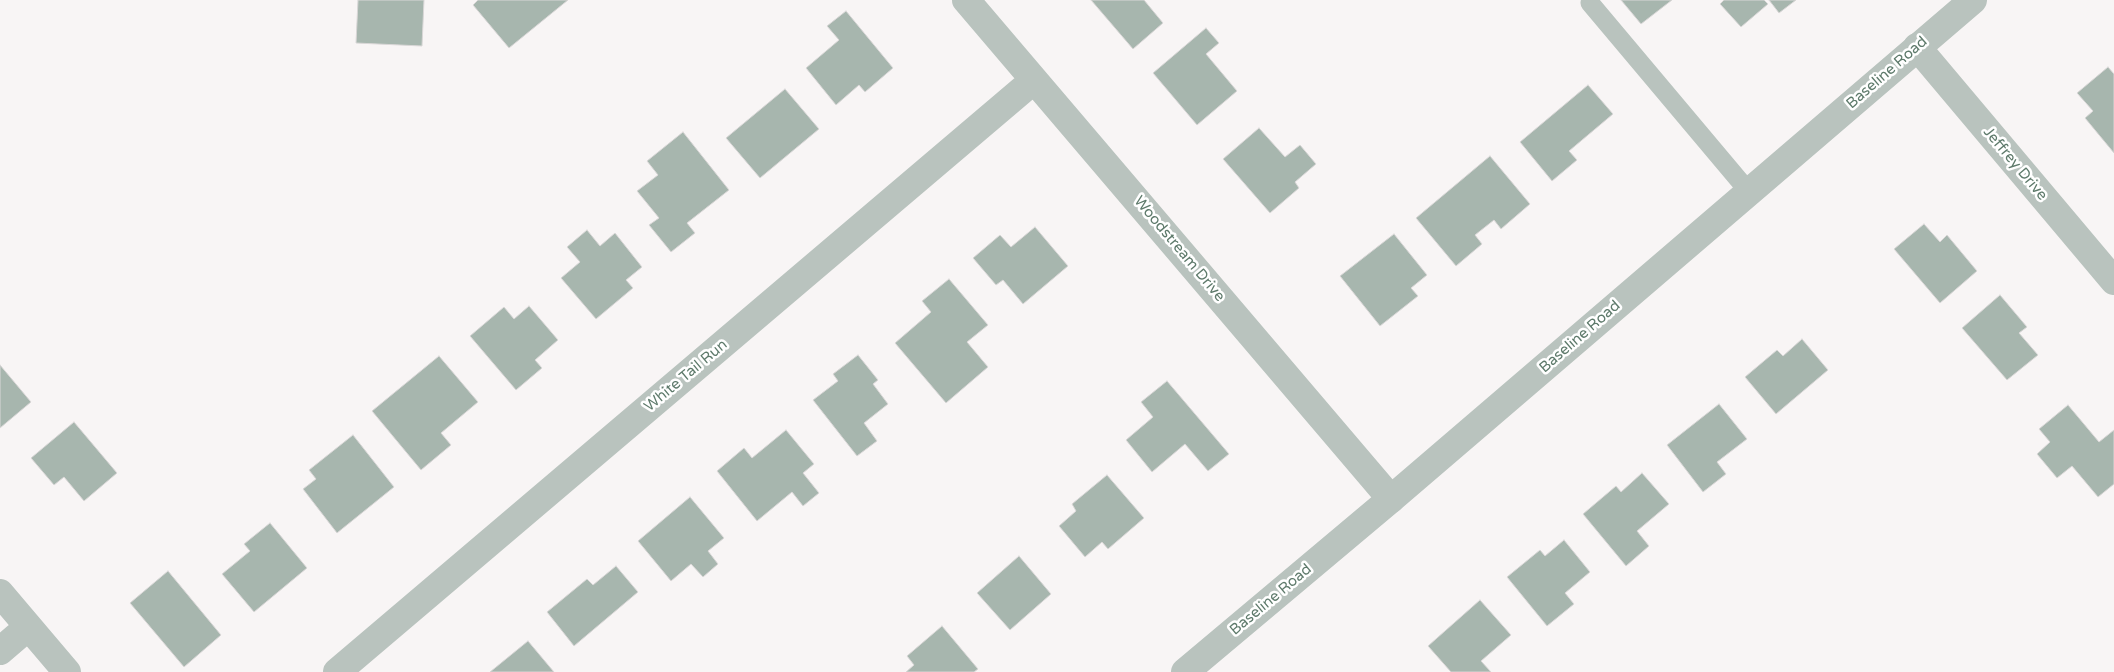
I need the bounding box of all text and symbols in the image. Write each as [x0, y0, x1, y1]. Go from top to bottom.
street label: Baseline Road [1843, 33, 1931, 113]
street label: Jeffrey Drive [1979, 124, 2051, 204]
street label: Woodstream Drive [1130, 193, 1228, 305]
street label: Baseline Road [1536, 297, 1624, 377]
street label: White Tail Run [641, 336, 731, 416]
street label: Baseline Road [1226, 561, 1316, 639]

